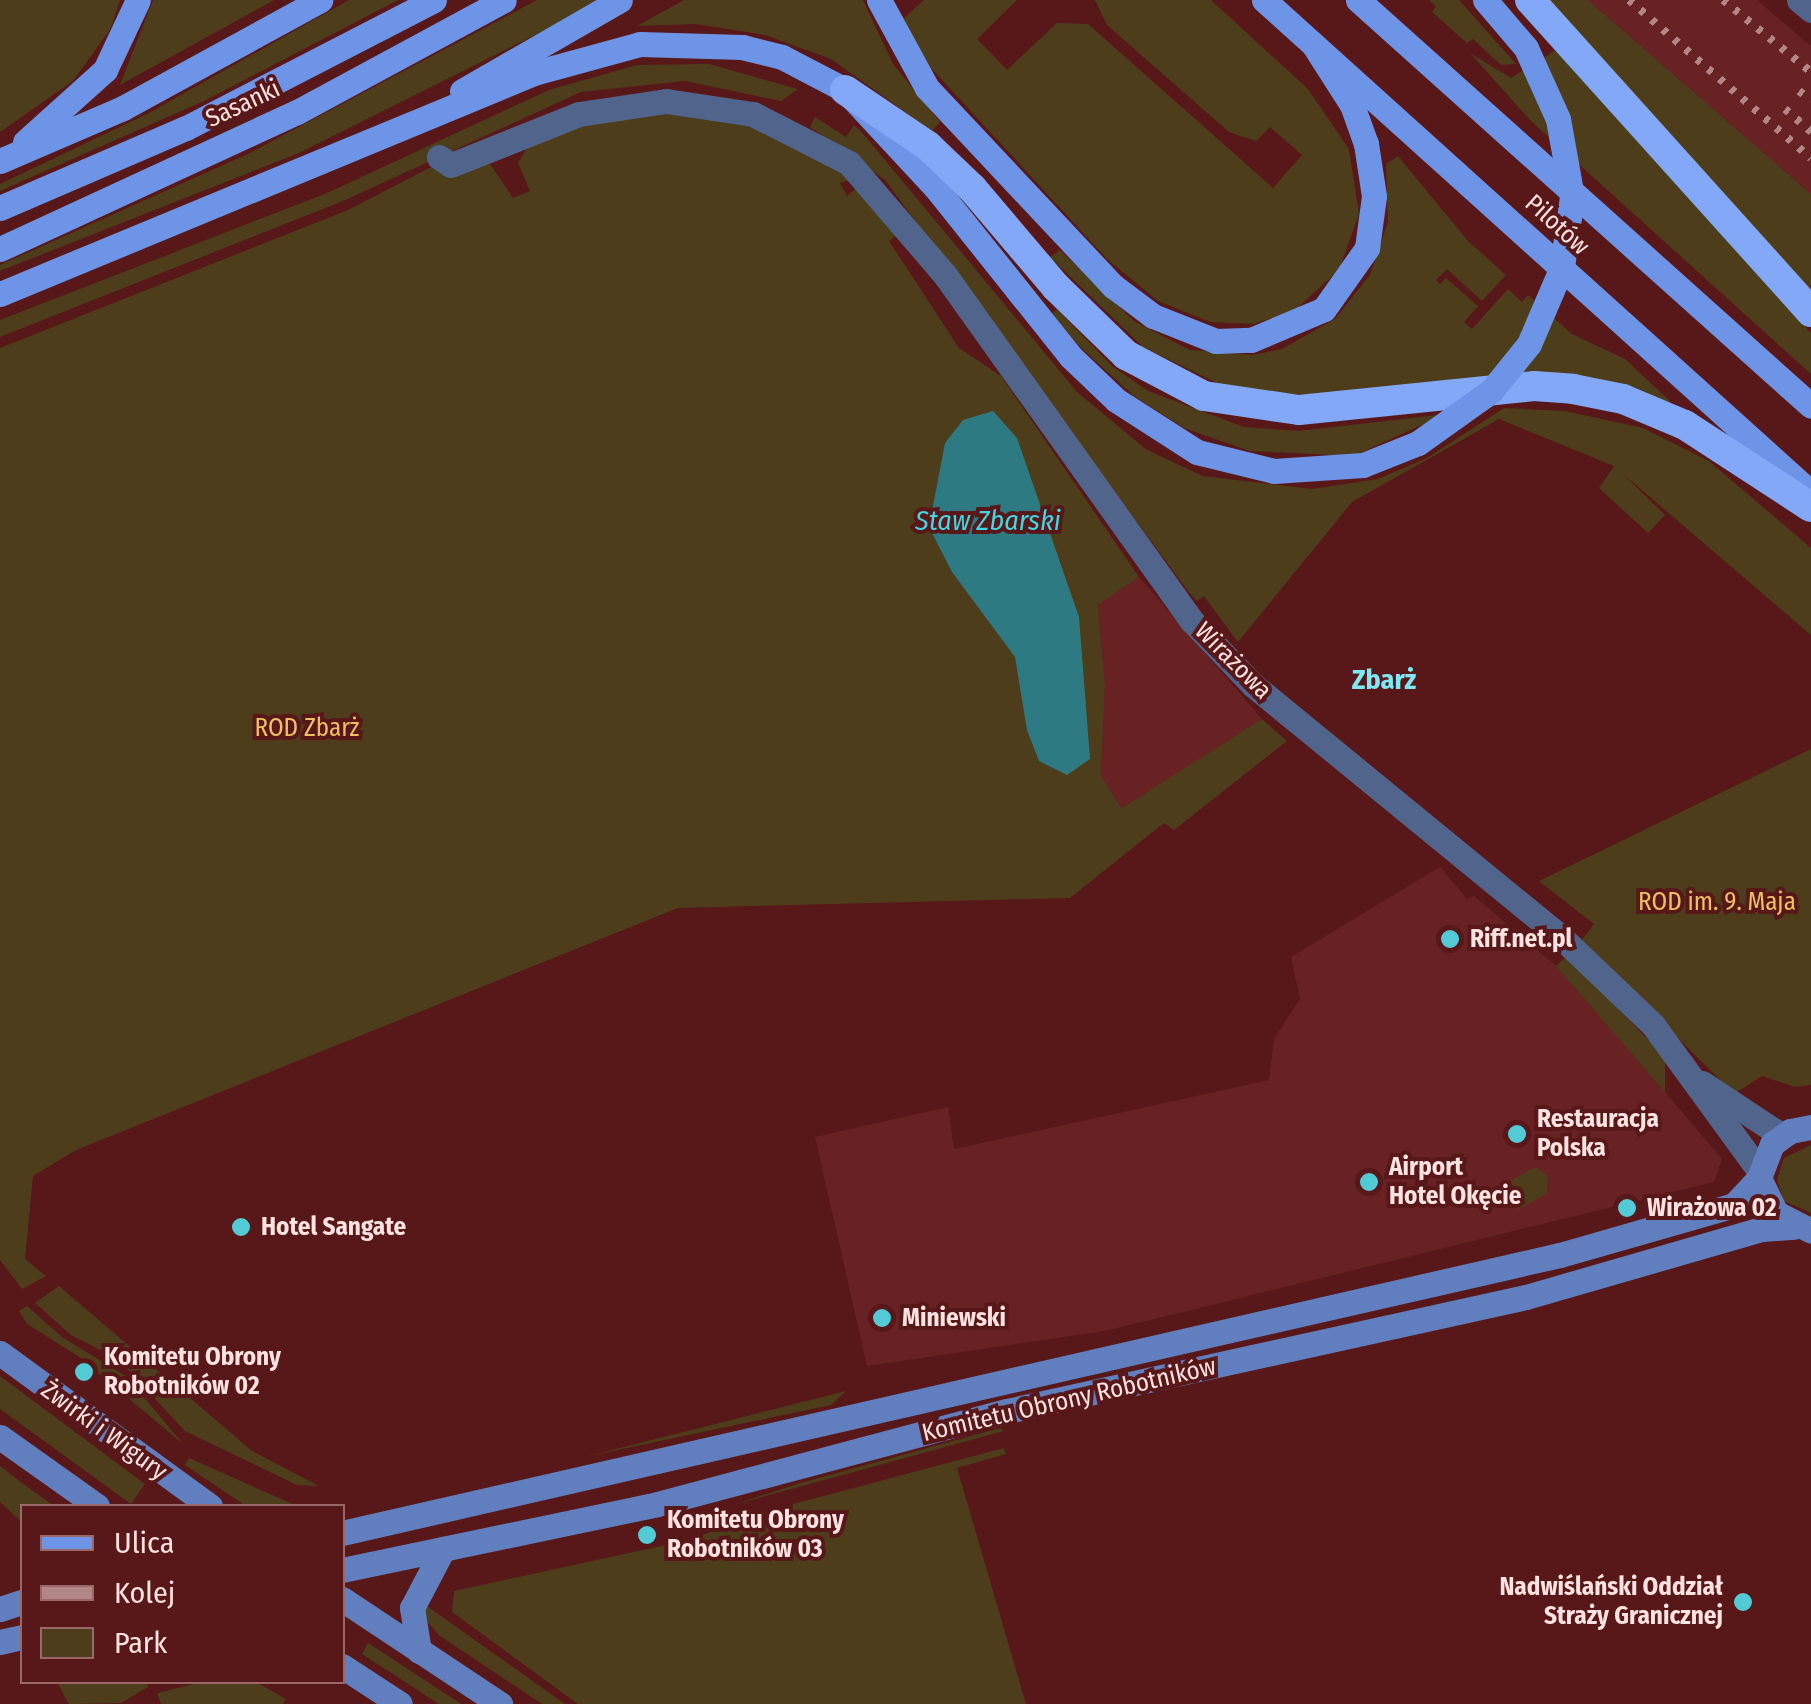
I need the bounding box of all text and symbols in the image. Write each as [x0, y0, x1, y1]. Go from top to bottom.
street label: Sasanki [201, 74, 285, 134]
street label: Pilotów [1519, 188, 1595, 262]
water label: Staw Zbarski [915, 504, 1061, 538]
street label: Wirażowa [1188, 616, 1278, 706]
district label: Zbarż [1352, 663, 1416, 697]
park label: ROD Zbarż [255, 713, 359, 743]
park label: ROD im. 9. Maja [1638, 887, 1796, 917]
place label: Riff.net.pl [1470, 924, 1572, 954]
marker: Riff.net.pl [1439, 928, 1461, 950]
place label: Restauracja Polska [1537, 1105, 1659, 1164]
marker: Restauracja Polska [1506, 1123, 1528, 1145]
place label: Airport Hotel Okęcie [1389, 1153, 1521, 1212]
marker: Airport Hotel Okęcie [1358, 1171, 1380, 1193]
place label: Wirażowa 02 [1647, 1193, 1777, 1223]
marker: Wirażowa 02 [1616, 1197, 1638, 1219]
place label: Hotel Sangate [261, 1212, 406, 1242]
marker: Hotel Sangate [230, 1216, 252, 1238]
place label: Miniewski [902, 1303, 1006, 1333]
marker: Miniewski [871, 1307, 893, 1329]
place label: Komitetu Obrony Robotników 02 [104, 1343, 281, 1402]
street label: Komitetu Obrony Robotników [919, 1352, 1219, 1448]
marker: Komitetu Obrony Robotników 02 [73, 1361, 95, 1383]
street label: Żwirki i Wigury [35, 1375, 173, 1487]
legend [20, 1504, 345, 1684]
place label: Komitetu Obrony Robotników 03 [667, 1506, 844, 1565]
marker: Komitetu Obrony Robotników 03 [636, 1524, 658, 1546]
text: Ulica [114, 1525, 174, 1561]
place label: Nadwiślański Oddział Straży Granicznej [1499, 1573, 1723, 1632]
text: Kolej [114, 1575, 175, 1611]
marker: Nadwiślański Oddział Straży Granicznej [1732, 1591, 1754, 1613]
text: Park [114, 1625, 167, 1661]

